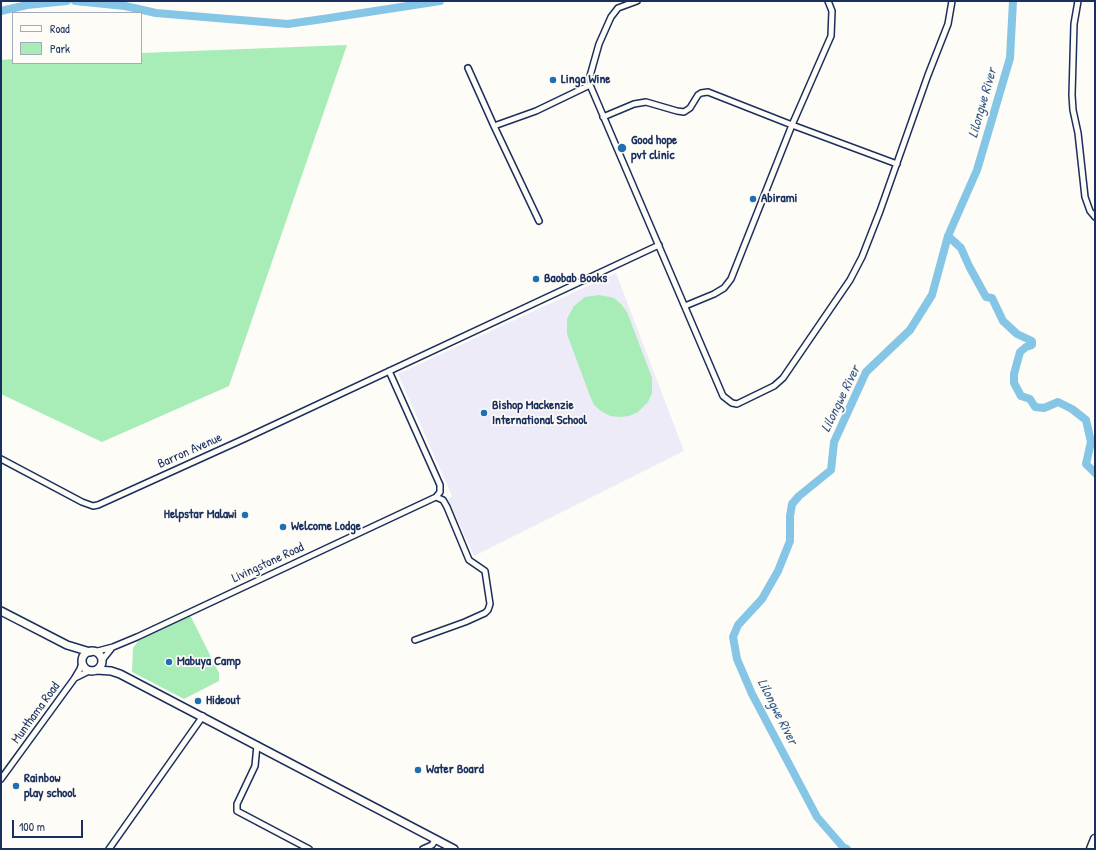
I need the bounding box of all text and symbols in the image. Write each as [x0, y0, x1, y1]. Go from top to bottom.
legend [12, 12, 142, 64]
text: Road [50, 20, 70, 37]
text: Park [50, 40, 70, 57]
water label: Lilongwe River [965, 66, 1001, 140]
place label: Linga Wine [561, 72, 610, 88]
marker: Linga Wine [548, 75, 558, 85]
place label: Good hope pvt clinic [631, 133, 677, 164]
marker: Good hope pvt clinic [616, 142, 628, 154]
place label: Abirami [761, 191, 797, 207]
marker: Abirami [748, 194, 758, 204]
place label: Baobab Books [544, 271, 607, 287]
marker: Baobab Books [531, 274, 541, 284]
water label: Lilongwe River [818, 363, 864, 435]
place label: Bishop Mackenzie International School [492, 398, 587, 429]
marker: Bishop Mackenzie International School [479, 408, 489, 418]
street label: Barron Avenue [155, 430, 225, 472]
place label: Helpstar Malawi [164, 507, 237, 523]
marker: Helpstar Malawi [240, 510, 250, 520]
place label: Welcome Lodge [291, 519, 361, 535]
marker: Welcome Lodge [278, 522, 288, 532]
street label: Livingstone Road [230, 540, 306, 586]
place label: Mabuya Camp [177, 654, 241, 670]
marker: Mabuya Camp [164, 657, 174, 667]
water label: Lilongwe River [753, 676, 801, 748]
street label: Munthama Road [9, 679, 63, 747]
place label: Hideout [206, 693, 240, 709]
marker: Hideout [193, 696, 203, 706]
place label: Water Board [426, 762, 484, 778]
marker: Water Board [413, 765, 423, 775]
place label: Rainbow play school [24, 771, 76, 802]
marker: Rainbow play school [11, 781, 21, 791]
scale bar [14, 812, 85, 838]
text: 100 m [19, 818, 45, 835]

